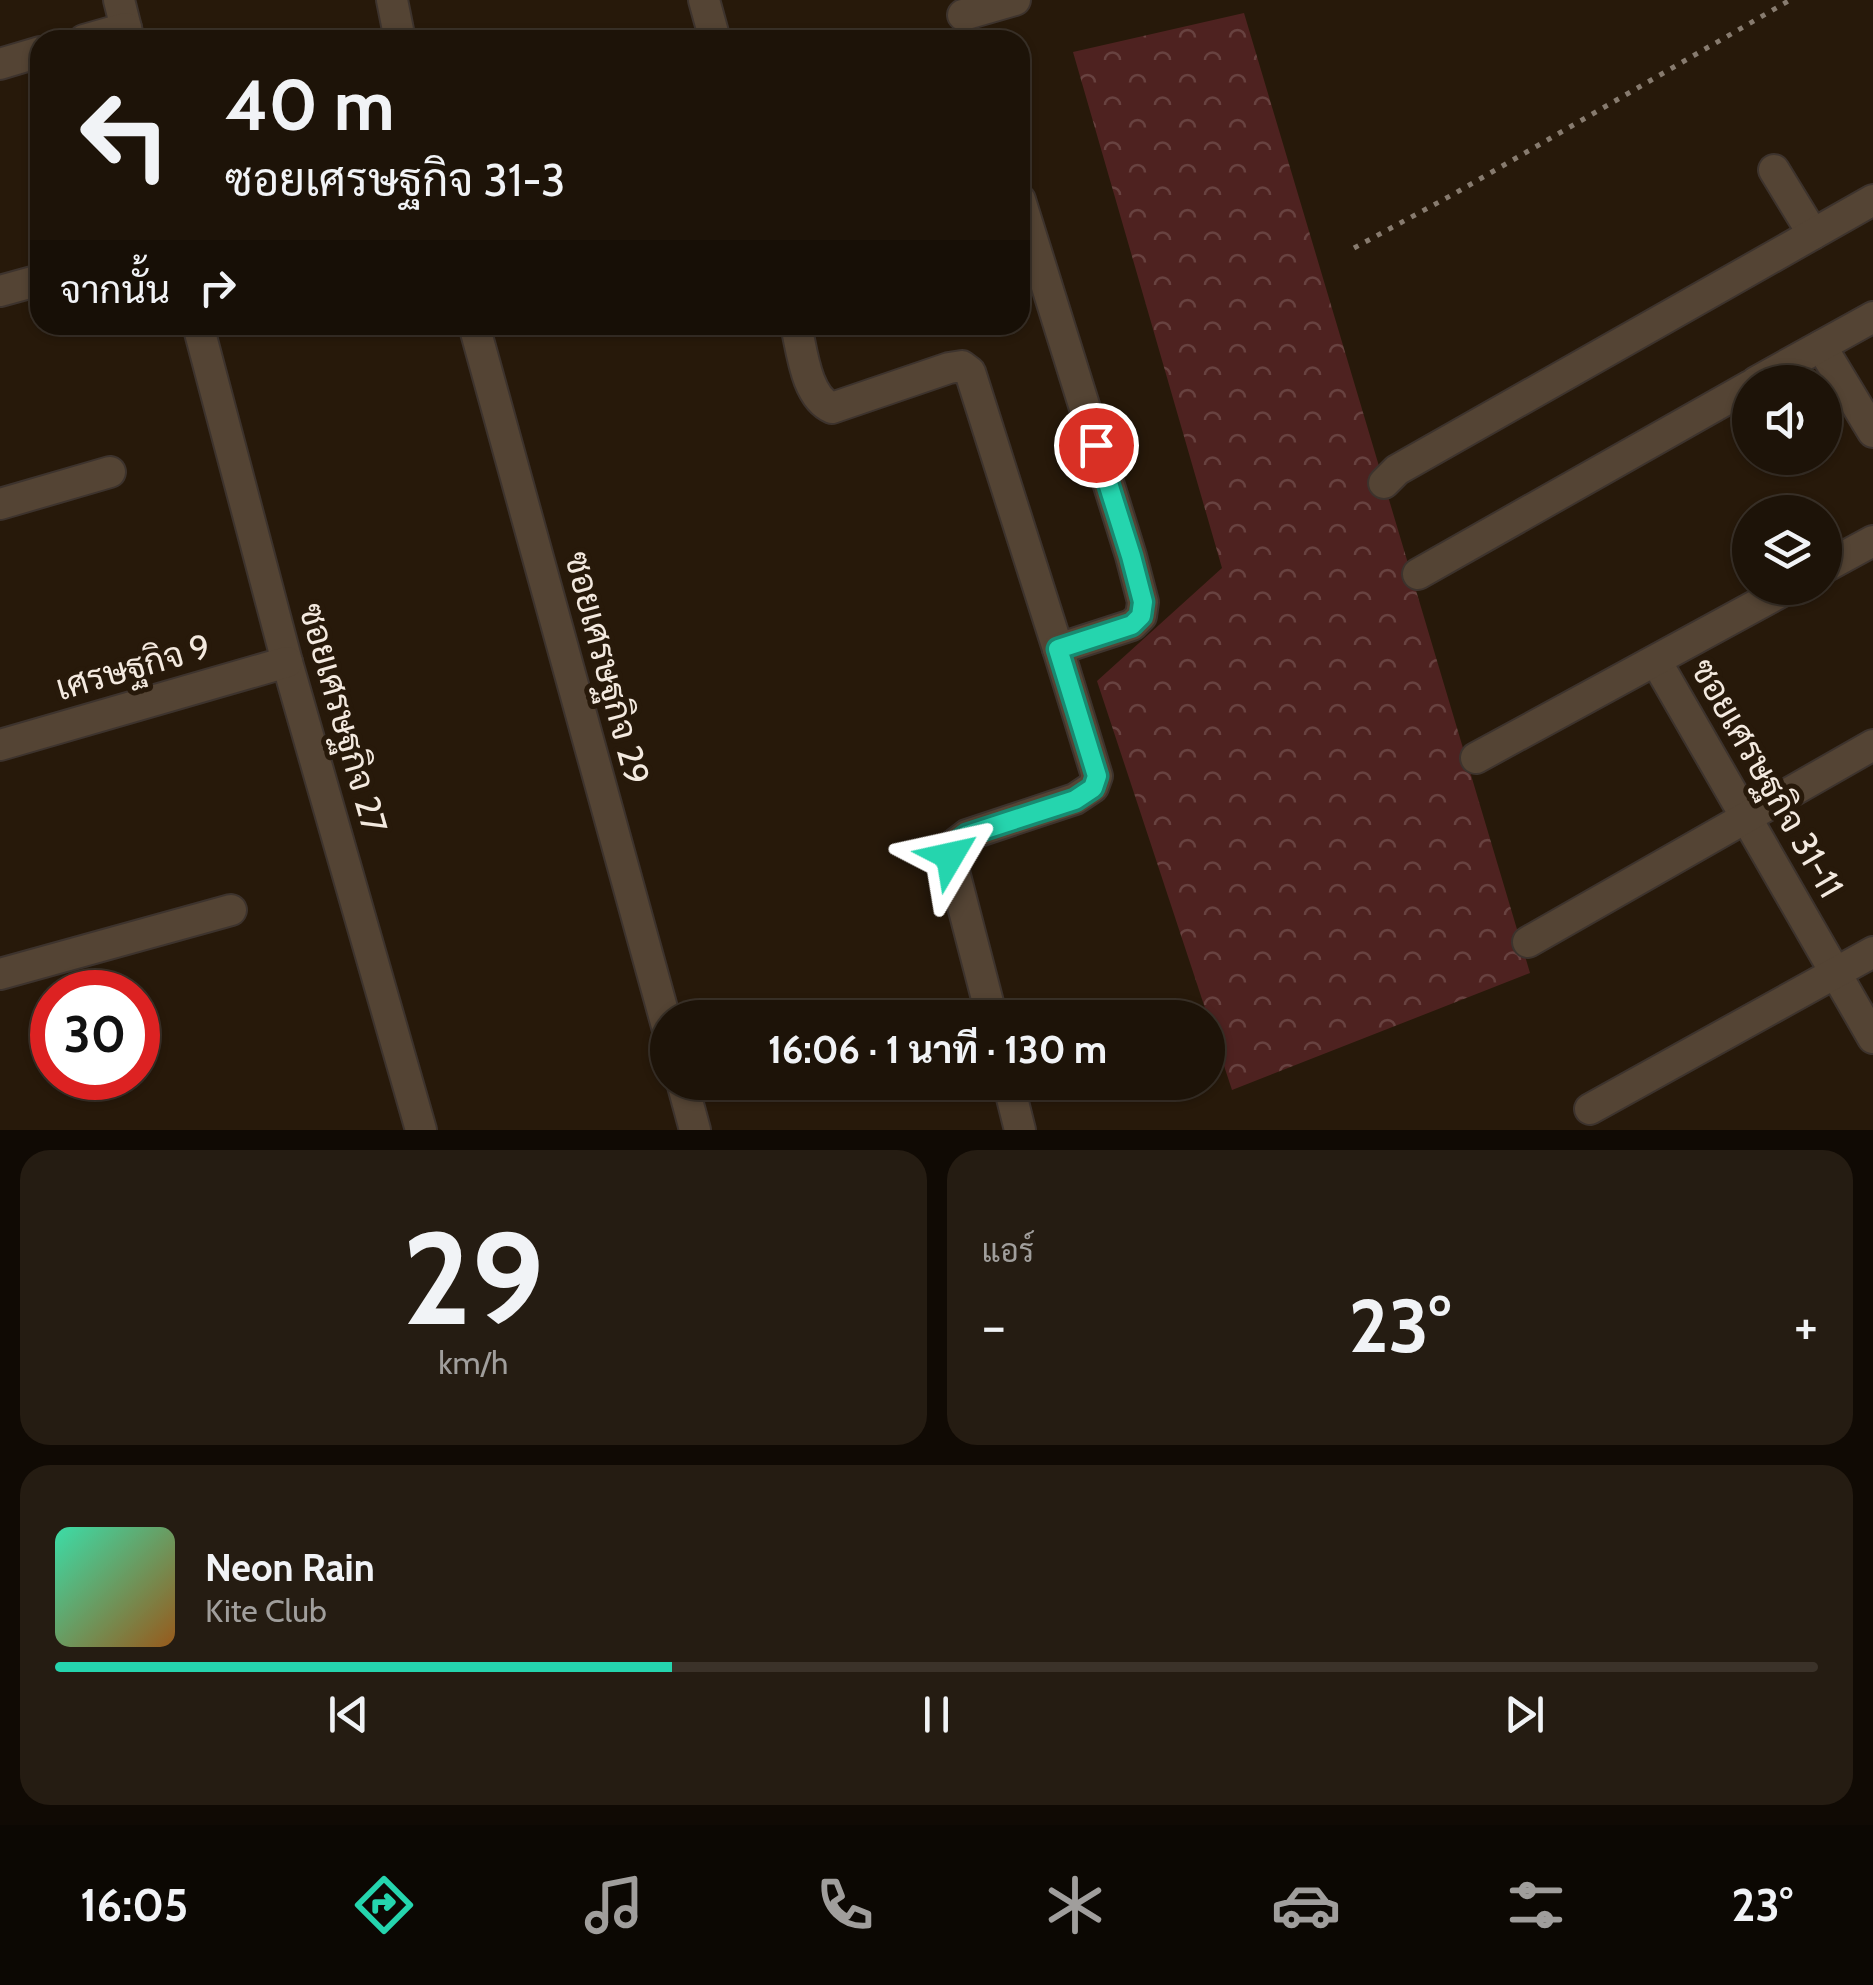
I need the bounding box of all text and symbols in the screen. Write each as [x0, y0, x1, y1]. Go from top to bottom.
text: 40 m [225, 62, 394, 148]
icon: left [60, 70, 190, 200]
text: ซอยเศรษฐกิจ 31-3 [225, 153, 565, 207]
icon: right [190, 260, 245, 315]
text: จากนั้น [60, 266, 170, 313]
map controls [1732, 365, 1842, 605]
button: sound [1732, 365, 1842, 475]
pin [1054, 403, 1139, 488]
icon: arrive [1069, 418, 1124, 473]
button: layers [1732, 495, 1842, 605]
street label: ซอยเศรษฐกิจ 29 [554, 547, 659, 790]
street label: ซอยเศรษฐกิจ 27 [288, 598, 397, 839]
street label: เศรษฐกิจ 9 [51, 624, 216, 711]
street label: ซอยเศรษฐกิจ 31-11 [1680, 651, 1853, 906]
position arrow [898, 804, 1002, 908]
speed limit sign: 30 [30, 970, 160, 1100]
text: 16:06 · 1 นาที · 130 m [768, 1026, 1107, 1073]
text: 29 [402, 1199, 544, 1357]
text: แอร์ [982, 1231, 1034, 1270]
text: 23° [1349, 1280, 1451, 1371]
text: − [982, 1292, 1006, 1359]
text: + [1794, 1292, 1818, 1359]
text: km/h [438, 1343, 508, 1382]
text: Neon Rain [205, 1544, 375, 1591]
text: Kite Club [205, 1591, 327, 1630]
icon: previous [321, 1687, 376, 1742]
icon: pause [909, 1687, 964, 1742]
icon: next [1497, 1687, 1552, 1742]
icon: directions [349, 1870, 419, 1940]
icon: music [579, 1870, 649, 1940]
icon: phone [810, 1870, 880, 1940]
icon: climate [1040, 1870, 1110, 1940]
icon: car [1271, 1870, 1341, 1940]
icon: filters [1501, 1870, 1571, 1940]
text: 16:05 [80, 1878, 188, 1932]
text: 23° [1732, 1878, 1793, 1932]

